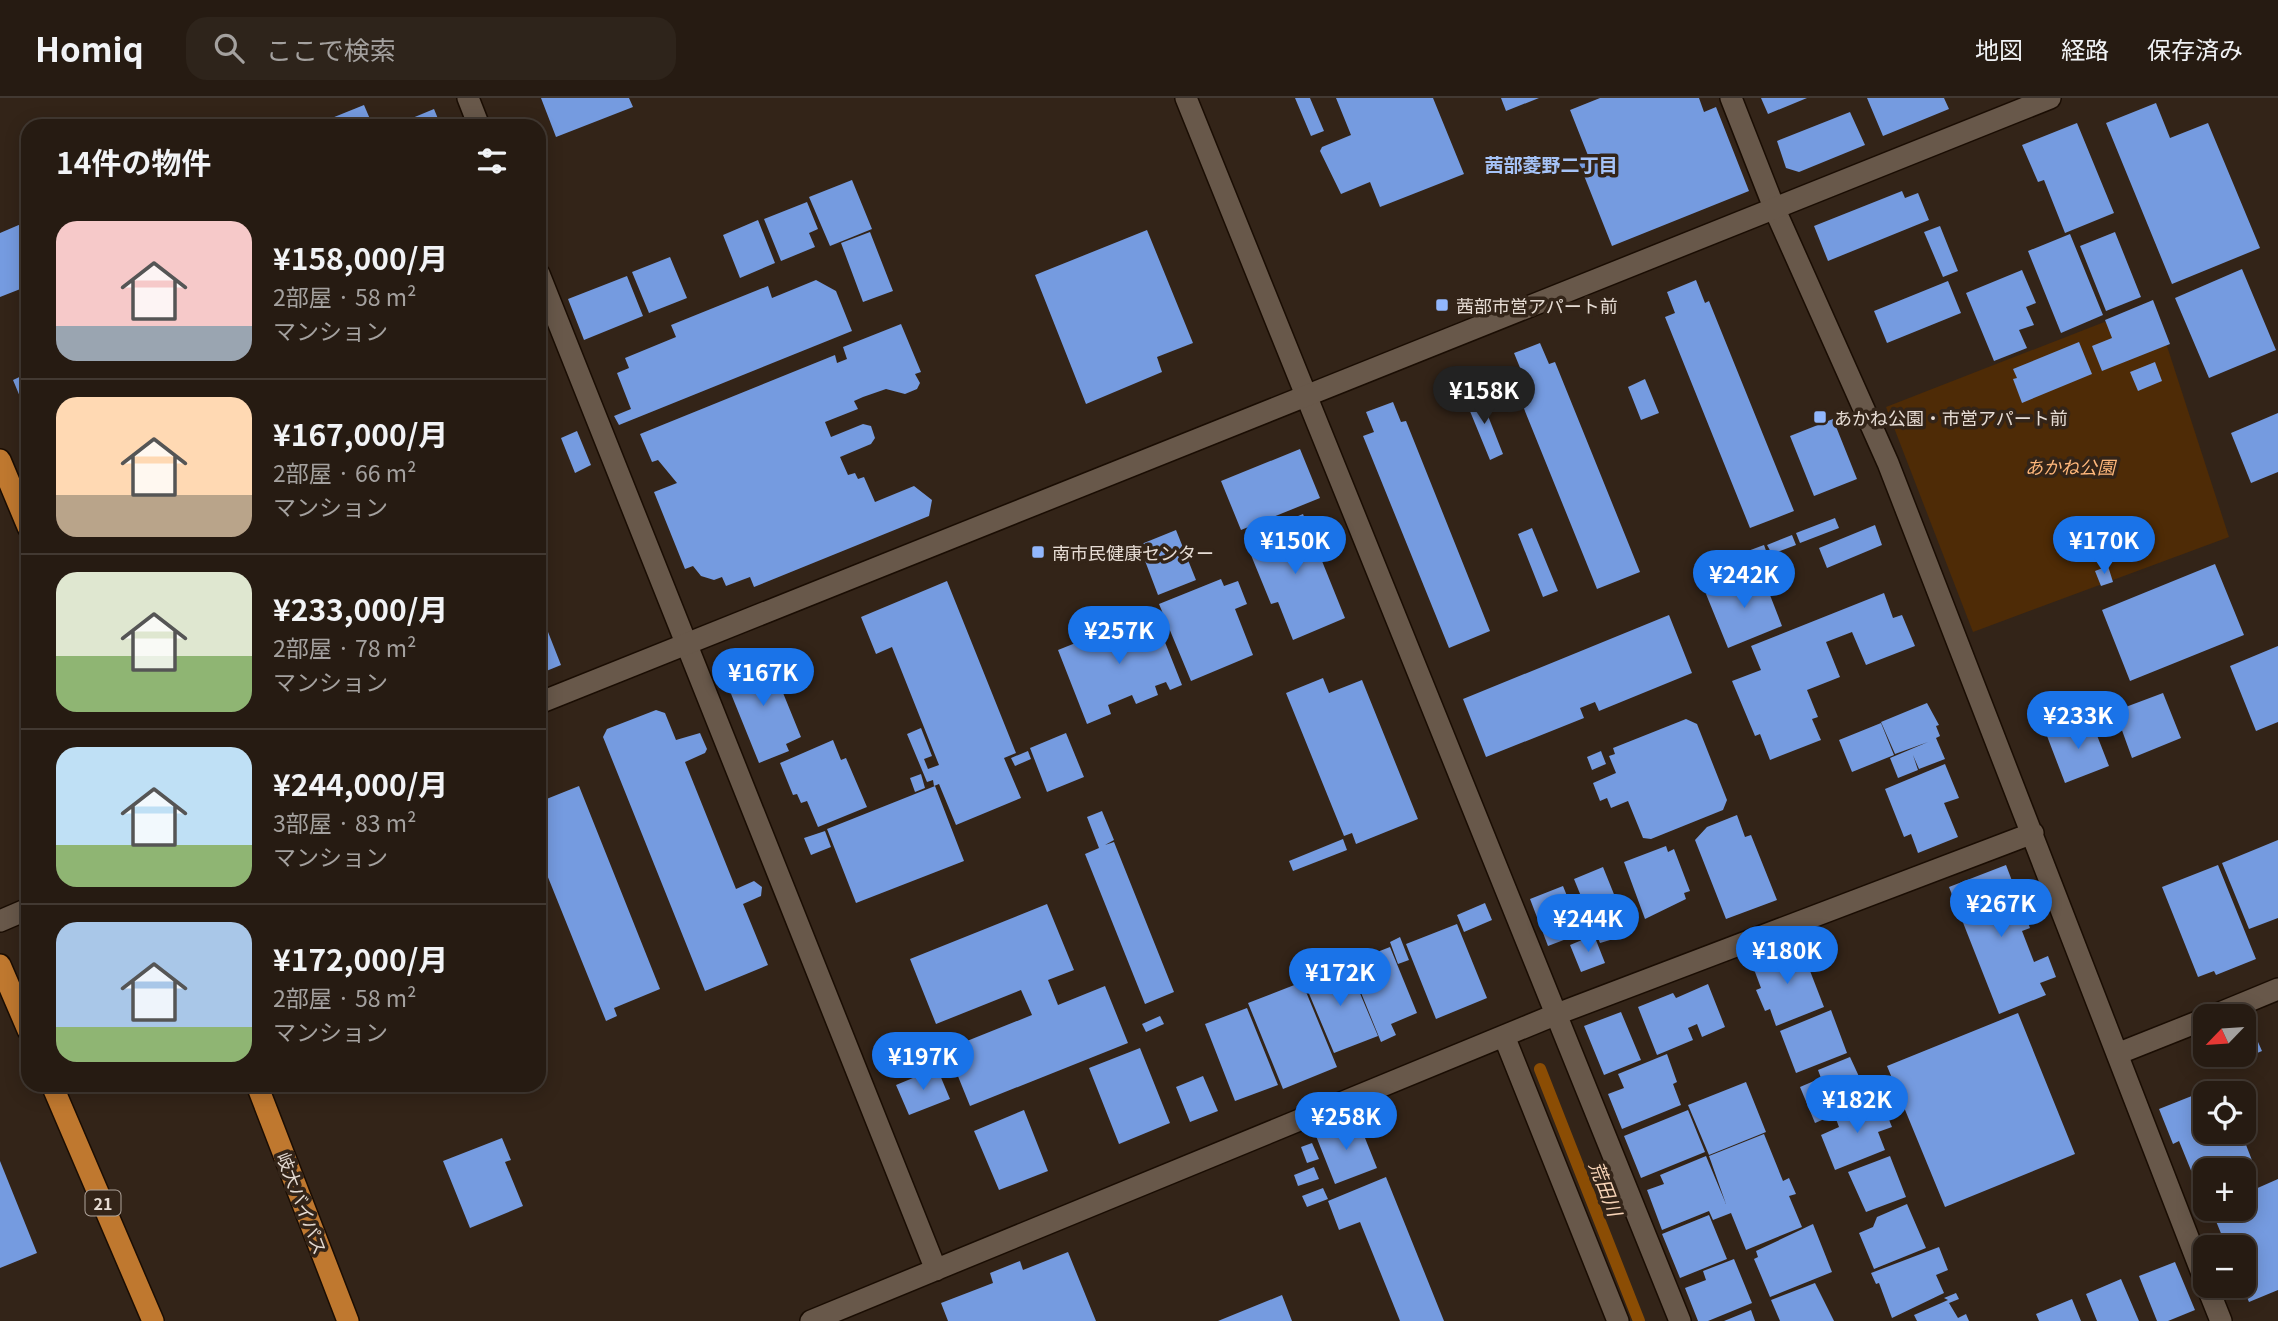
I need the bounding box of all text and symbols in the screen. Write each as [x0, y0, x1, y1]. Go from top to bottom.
search box [186, 17, 676, 80]
text: Homiq [35, 24, 144, 72]
icon: search [210, 29, 248, 67]
text: ここで検索 [266, 30, 396, 67]
text: 地図 [1975, 31, 2023, 66]
text: 経路 [2061, 31, 2109, 66]
text: 保存済み [2147, 31, 2243, 66]
text: 14件の物件 [56, 139, 211, 183]
icon: filters [473, 142, 511, 180]
district label: 茜部菱野二丁目 [1484, 150, 1618, 177]
text: ¥158,000/月 [273, 235, 448, 279]
icon: home [112, 249, 196, 333]
text: 2部屋 · 58 m² [273, 279, 416, 313]
place label: 茜部市営アパート前 [1456, 292, 1618, 318]
marker: 茜部市営アパート前 [1434, 297, 1450, 313]
text: マンション [273, 313, 388, 347]
pin: ¥158K [1435, 366, 1533, 426]
text: ¥158K [1449, 372, 1519, 406]
place label: あかね公園・市営アパート前 [1834, 404, 2068, 430]
marker: あかね公園・市営アパート前 [1812, 409, 1828, 425]
text: ¥167,000/月 [273, 411, 448, 455]
icon: home [112, 425, 196, 509]
park label: あかね公園 [2025, 453, 2118, 479]
text: 2部屋 · 66 m² [273, 455, 416, 489]
text: マンション [273, 489, 388, 523]
pin: ¥150K [1246, 517, 1344, 576]
pin: ¥170K [2055, 517, 2153, 576]
text: ¥150K [1260, 522, 1330, 556]
text: ¥170K [2069, 522, 2139, 556]
place label: 南市民健康センター [1052, 539, 1214, 565]
marker: 南市民健康センター [1030, 544, 1046, 560]
pin: ¥242K [1695, 550, 1793, 610]
text: ¥242K [1709, 556, 1779, 590]
text: ¥233,000/月 [273, 586, 448, 630]
icon: home [112, 600, 196, 684]
pin: ¥257K [1070, 606, 1168, 666]
text: ¥257K [1084, 612, 1154, 646]
text: 2部屋 · 78 m² [273, 630, 416, 664]
pin: ¥167K [714, 648, 812, 708]
text: ¥167K [728, 654, 798, 688]
text: マンション [273, 664, 388, 698]
pin: ¥233K [2029, 692, 2127, 751]
text: ¥233K [2043, 697, 2113, 731]
text: ¥244,000/月 [273, 761, 448, 805]
icon: home [112, 775, 196, 859]
text: 3部屋 · 83 m² [273, 805, 416, 839]
text: マンション [273, 839, 388, 873]
pin: ¥267K [1952, 880, 2050, 939]
text: ¥267K [1966, 885, 2036, 919]
pin: ¥244K [1539, 894, 1637, 954]
text: ¥244K [1553, 900, 1623, 934]
pin: ¥180K [1738, 926, 1836, 986]
text: ¥180K [1752, 932, 1822, 966]
text: ¥172,000/月 [273, 936, 448, 980]
pin: ¥172K [1291, 948, 1389, 1008]
icon: home [112, 950, 196, 1034]
text: ¥172K [1305, 954, 1375, 988]
text: 2部屋 · 58 m² [273, 980, 416, 1014]
north arrow [2193, 1004, 2256, 1068]
map controls [2193, 1004, 2256, 1298]
text: マンション [273, 1014, 388, 1048]
pin: ¥197K [874, 1032, 972, 1092]
text: ¥197K [888, 1038, 958, 1072]
pin: ¥182K [1808, 1076, 1906, 1135]
text: ¥182K [1822, 1081, 1892, 1115]
button: locate [2193, 1081, 2256, 1144]
pin: ¥258K [1297, 1093, 1395, 1152]
text: ¥258K [1311, 1098, 1381, 1132]
street label: 岐大バイパス [272, 1148, 334, 1258]
water label: 荒田川 [1584, 1157, 1631, 1221]
button: + [2193, 1158, 2256, 1221]
road number: 21 [86, 1190, 120, 1216]
button: − [2193, 1235, 2256, 1298]

